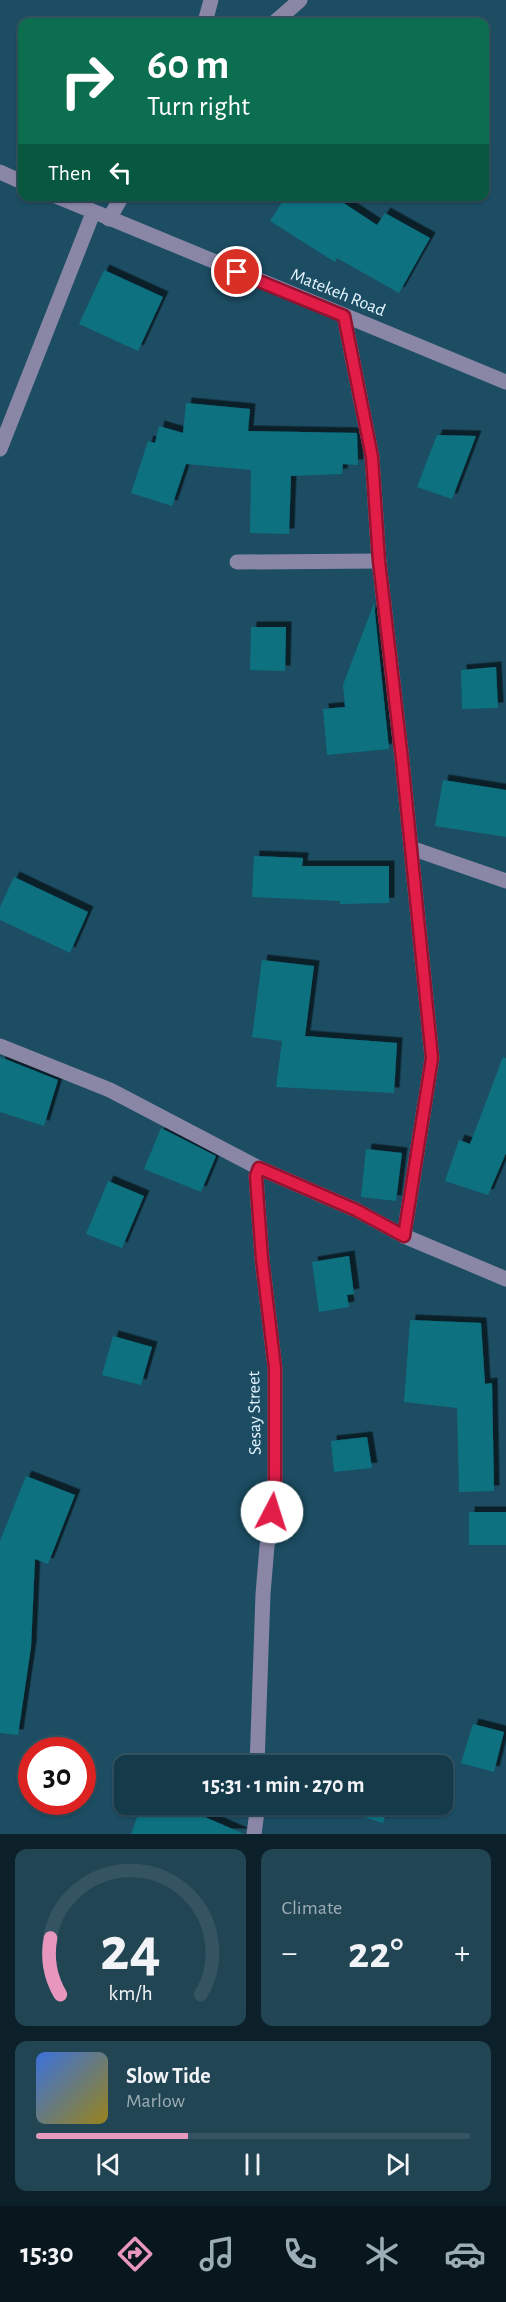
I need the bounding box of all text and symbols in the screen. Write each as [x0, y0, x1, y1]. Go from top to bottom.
icon: right [48, 42, 126, 120]
text: 60 m [147, 44, 229, 86]
text: Turn right [147, 93, 250, 120]
icon: left [104, 156, 137, 189]
text: Then [48, 162, 92, 184]
pin [211, 246, 262, 297]
icon: arrive [220, 255, 253, 288]
street label: Matekeh Road [288, 266, 388, 320]
street label: Sesay Street [245, 1370, 265, 1455]
position arrow [240, 1480, 304, 1544]
speed limit sign: 30 [18, 1737, 96, 1815]
text: 15:31 · 1 min · 270 m [202, 1774, 365, 1796]
text: Climate [282, 1898, 342, 1918]
text: 24 [100, 1919, 161, 1981]
text: 22° [348, 1931, 404, 1976]
text: − [282, 1937, 297, 1970]
text: + [454, 1937, 470, 1970]
text: km/h [108, 1983, 152, 2004]
text: Slow Tide [126, 2065, 211, 2087]
text: Marlow [126, 2091, 185, 2111]
icon: previous [92, 2148, 125, 2181]
icon: pause [236, 2148, 269, 2181]
icon: next [381, 2148, 414, 2181]
icon: directions [114, 2233, 156, 2275]
icon: music [196, 2233, 238, 2275]
icon: phone [279, 2233, 321, 2275]
icon: climate [361, 2233, 403, 2275]
icon: car [444, 2233, 486, 2275]
text: 15:30 [20, 2240, 74, 2267]

